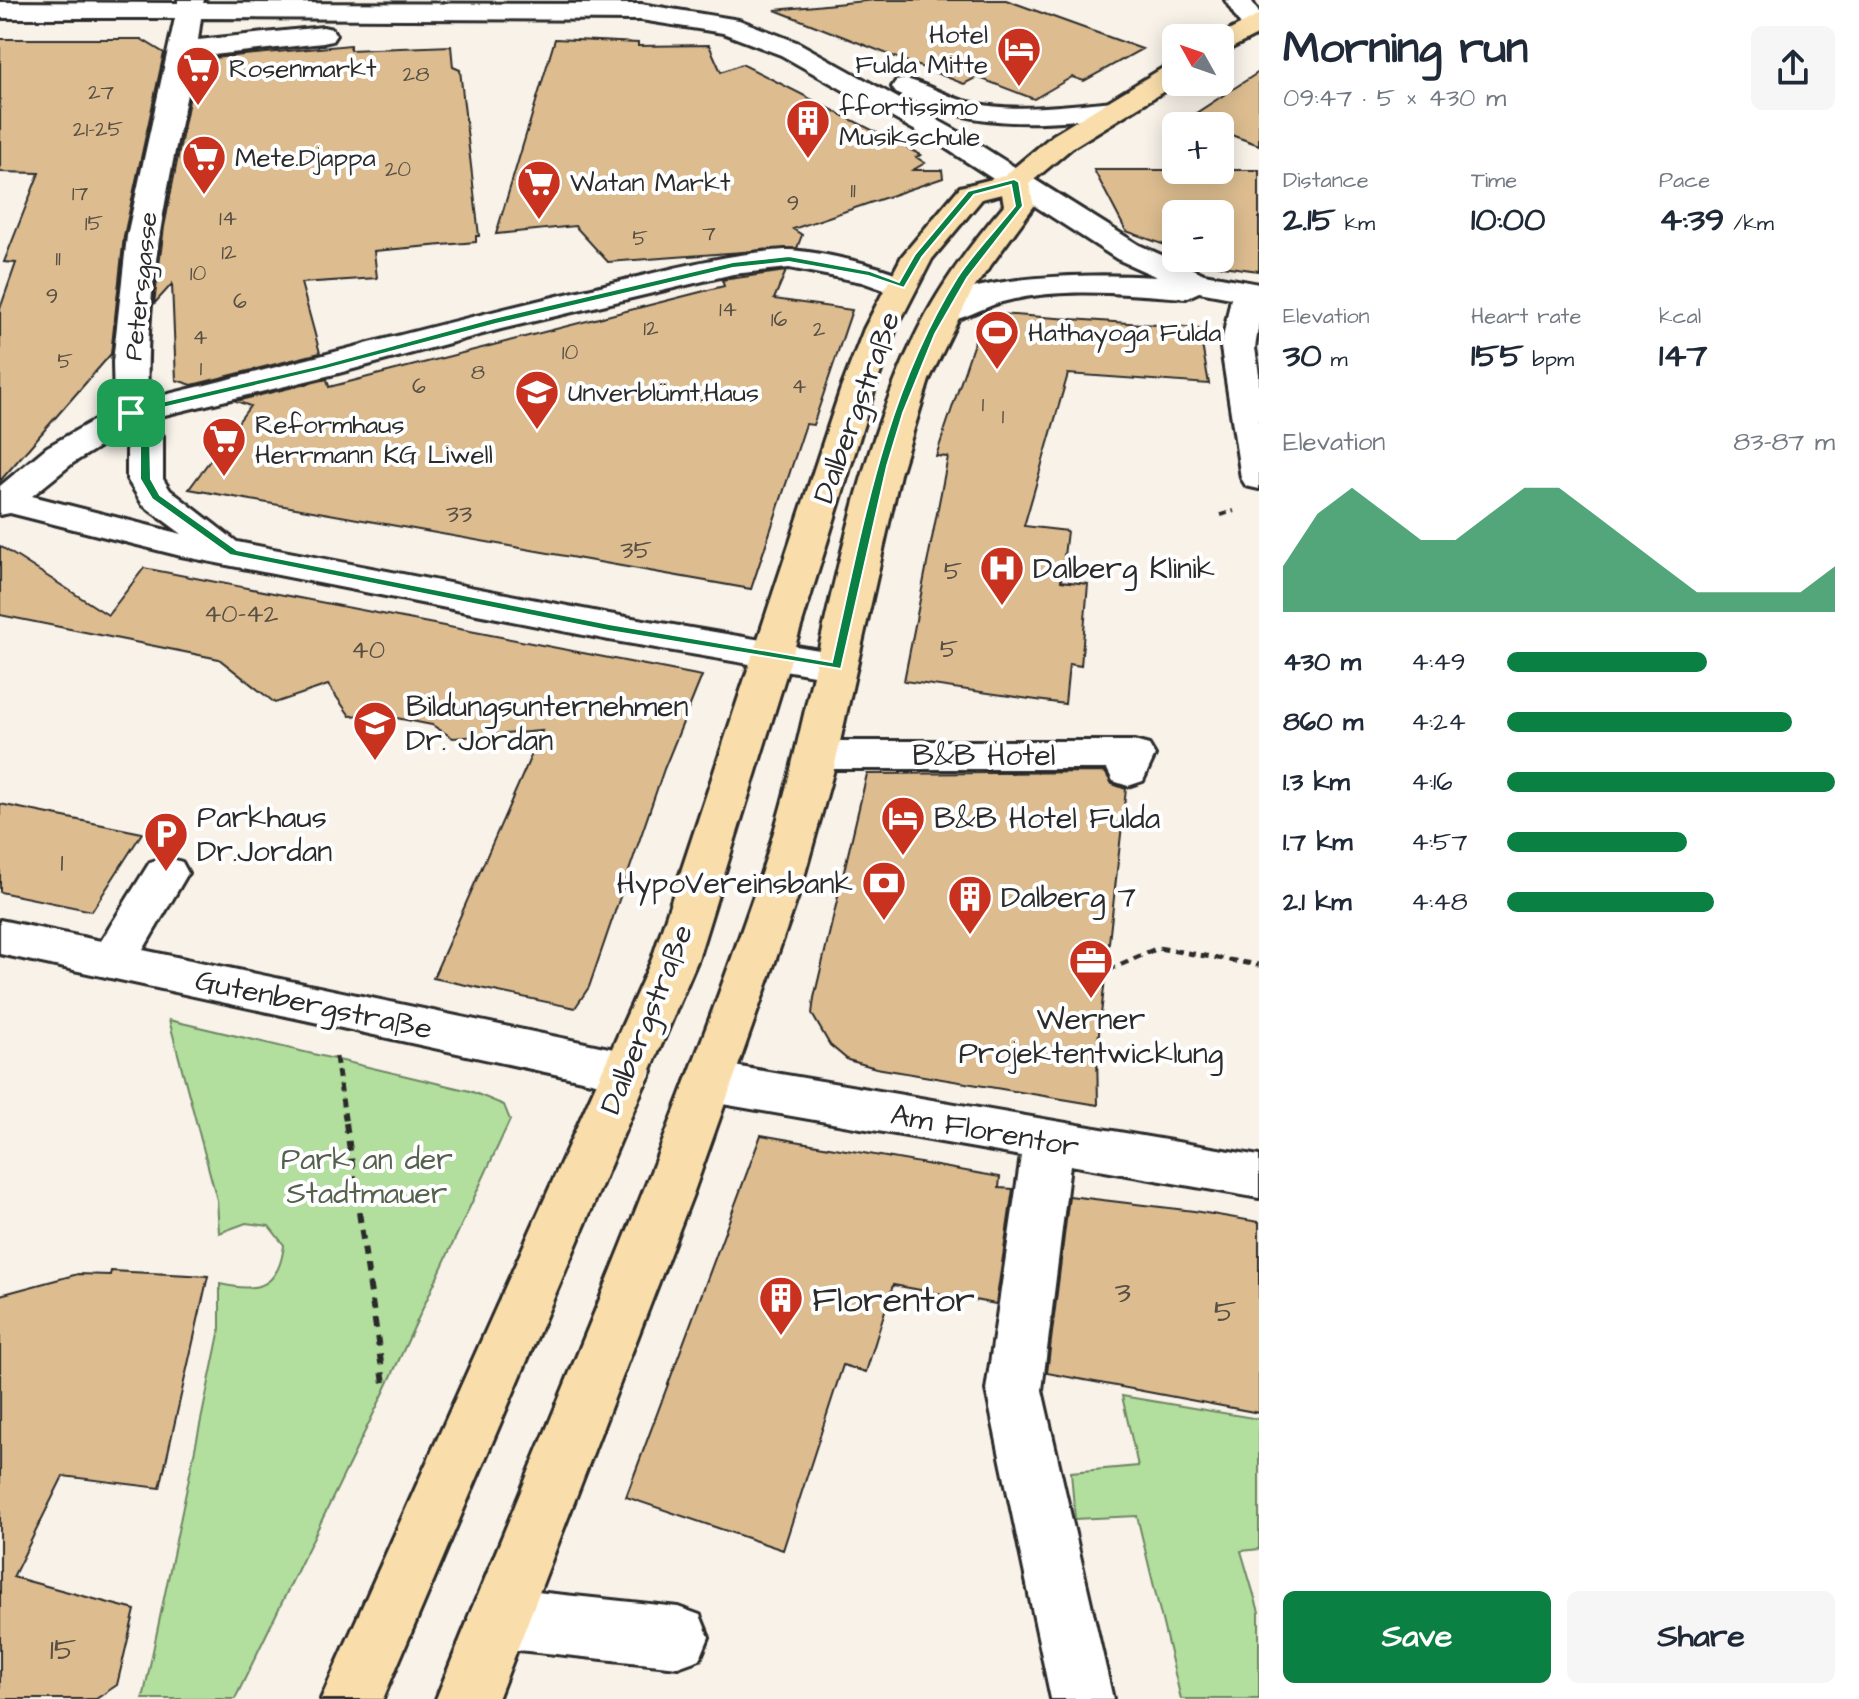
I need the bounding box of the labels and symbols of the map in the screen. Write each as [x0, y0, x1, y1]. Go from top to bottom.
place label: Hotel Fulda Mitte [855, 17, 988, 83]
north arrow [1162, 24, 1234, 96]
hotel icon: Hotel Fulda Mitte [995, 25, 1043, 88]
supermarket icon: Rosenmarkt [174, 44, 222, 107]
place label: Rosenmarkt [229, 51, 377, 87]
house number: 28 [403, 59, 429, 90]
house number: 27 [88, 77, 115, 108]
place label: ffortissimo Musikschule [839, 89, 980, 155]
building icon: ffortissimo Musikschule [784, 97, 832, 160]
house number: 21-25 [73, 114, 124, 145]
supermarket icon: Mete.Djappa [180, 133, 228, 196]
place label: Mete.Djappa [235, 140, 376, 176]
house number: 20 [385, 154, 411, 185]
supermarket icon: Watan Markt [515, 158, 563, 221]
place label: Watan Markt [570, 165, 731, 201]
house number: 11 [850, 175, 856, 206]
house number: 17 [72, 178, 89, 209]
house number: 9 [787, 188, 799, 219]
house number: 14 [219, 203, 237, 234]
house number: 15 [85, 208, 104, 239]
street label: Petersgasse [115, 210, 169, 363]
house number: 7 [702, 218, 716, 249]
house number: 5 [632, 223, 648, 254]
house number: 12 [221, 237, 237, 268]
house number: 11 [55, 243, 61, 274]
house number: 10 [190, 258, 206, 289]
house number: 9 [46, 281, 58, 312]
house number: 6 [233, 286, 247, 317]
house number: 14 [719, 294, 737, 325]
house number: 16 [771, 304, 788, 335]
street label: Dalbergstraße [803, 306, 912, 509]
sports icon: Hathayoga Fulda [973, 308, 1021, 371]
house number: 12 [643, 313, 659, 344]
house number: 2 [813, 314, 826, 345]
place label: Hathayoga Fulda [1028, 315, 1221, 353]
house number: 4 [193, 322, 208, 353]
house number: 10 [562, 337, 578, 368]
house number: 5 [57, 346, 73, 377]
house number: 1 [200, 353, 203, 384]
house number: 8 [471, 357, 485, 388]
school or university icon: Unverblümt.Haus [513, 368, 561, 431]
house number: 6 [412, 371, 426, 402]
house number: 4 [792, 371, 807, 402]
place label: Unverblümt.Haus [568, 375, 759, 411]
pin [97, 379, 165, 447]
house number: 1 [982, 389, 985, 420]
house number: 1 [1002, 401, 1005, 432]
place label: Reformhaus Herrmann KG Liwell [255, 407, 493, 473]
supermarket icon: Reformhaus Herrmann KG Liwell [200, 415, 248, 478]
house number: 33 [446, 496, 472, 532]
house number: 35 [620, 532, 652, 568]
hospital icon: Dalberg Klinik [978, 544, 1026, 607]
place label: Dalberg Klinik [1033, 548, 1215, 591]
house number: 5 [944, 553, 962, 589]
house number: 40-42 [204, 596, 278, 632]
house number: 5 [940, 631, 958, 667]
house number: 40 [351, 632, 385, 668]
place label: Bildungsunternehmen Dr. Jordan [406, 686, 689, 762]
school or university icon: Bildungsunternehmen Dr. Jordan [351, 699, 399, 762]
street label: B&B Hotel [913, 735, 1055, 777]
hotel icon: B&B Hotel Fulda [879, 794, 927, 857]
place label: Parkhaus Dr.Jordan [197, 797, 332, 873]
place label: B&B Hotel Fulda [934, 798, 1160, 840]
parking icon: Parkhaus Dr.Jordan [142, 810, 190, 873]
house number: 1 [60, 845, 64, 881]
bank icon: HypoVereinsbank [860, 859, 908, 922]
place label: HypoVereinsbank [617, 863, 853, 906]
building icon: Dalberg 7 [946, 873, 994, 936]
place label: Dalberg 7 [1001, 877, 1136, 920]
street label: Dalbergstraße [590, 918, 705, 1121]
office icon: Werner Projektentwicklung [1067, 937, 1115, 1000]
street label: Gutenbergstraße [191, 959, 436, 1052]
place label: Werner Projektentwicklung [959, 999, 1223, 1076]
street label: Am Florentor [887, 1094, 1082, 1168]
park label: Park an der Stadtmauer [281, 1139, 453, 1215]
house number: 3 [1115, 1270, 1131, 1315]
building icon: Florentor [757, 1274, 805, 1337]
place label: Florentor [812, 1275, 975, 1326]
house number: 5 [1214, 1289, 1237, 1334]
house number: 15 [50, 1627, 77, 1672]

